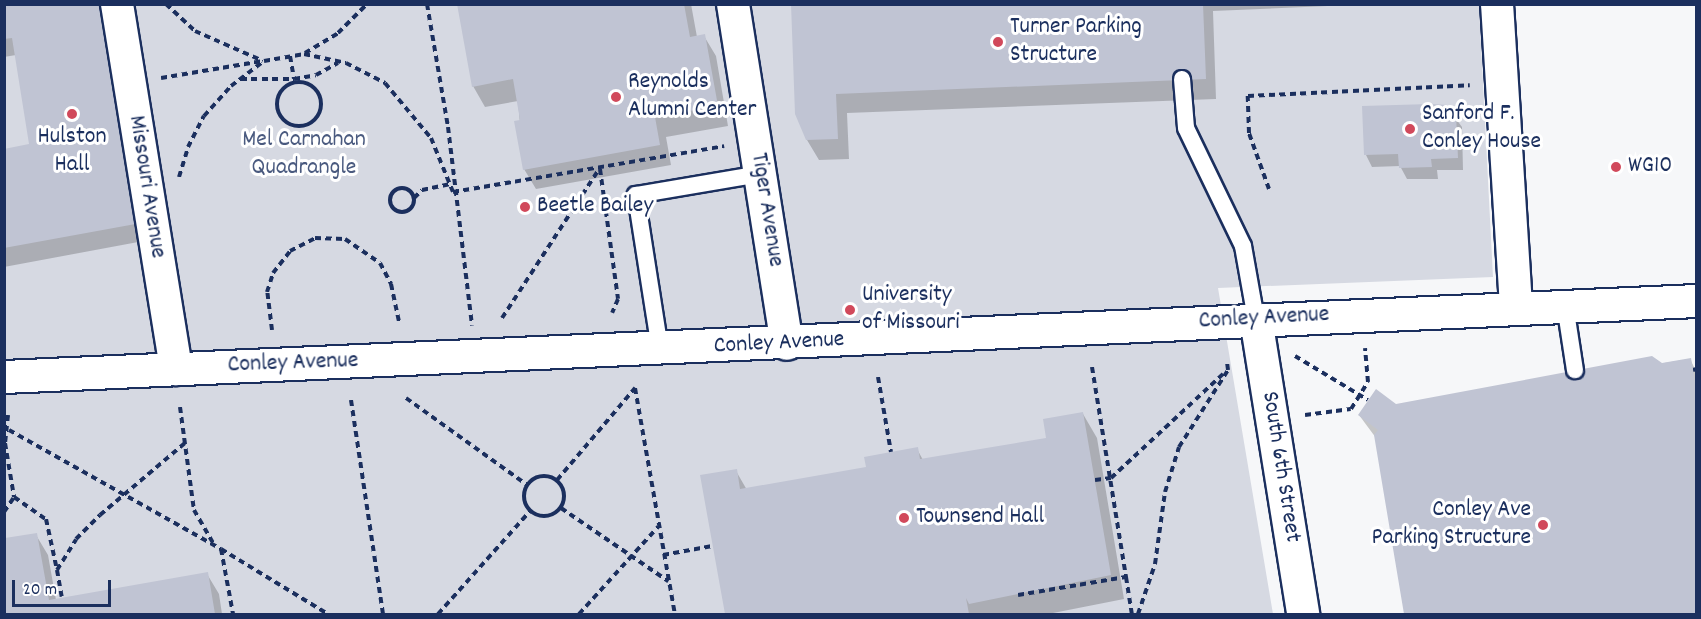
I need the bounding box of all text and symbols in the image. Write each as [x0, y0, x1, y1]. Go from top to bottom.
place label: Turner Parking Structure [1010, 14, 1142, 70]
marker: Turner Parking Structure [991, 35, 1005, 49]
place label: Reynolds Alumni Center [628, 69, 756, 125]
marker: Reynolds Alumni Center [609, 90, 623, 104]
place label: Sanford F. Conley House [1422, 101, 1541, 157]
marker: Hulston Hall [65, 107, 79, 121]
street label: Missouri Avenue [121, 114, 171, 260]
marker: Sanford F. Conley House [1403, 122, 1417, 136]
place label: Hulston Hall [37, 124, 107, 180]
park label: Mel Carnahan Quadrangle [242, 127, 366, 183]
street label: Tiger Avenue [743, 151, 789, 269]
place label: WG10 [1628, 153, 1672, 181]
marker: WG10 [1609, 160, 1623, 174]
place label: Beetle Bailey [537, 193, 653, 221]
marker: Beetle Bailey [518, 200, 532, 214]
place label: University of Missouri [862, 282, 960, 338]
street label: Conley Avenue [1198, 301, 1330, 337]
marker: University of Missouri [843, 303, 857, 317]
street label: Conley Avenue [713, 326, 845, 362]
street label: Conley Avenue [227, 347, 359, 381]
street label: South 6th Street [1254, 389, 1306, 545]
place label: Conley Ave Parking Structure [1372, 497, 1531, 553]
place label: Townsend Hall [916, 504, 1044, 532]
marker: Townsend Hall [897, 511, 911, 525]
marker: Conley Ave Parking Structure [1536, 518, 1550, 532]
scale bar [15, 568, 114, 606]
text: 20 m [23, 578, 57, 603]

